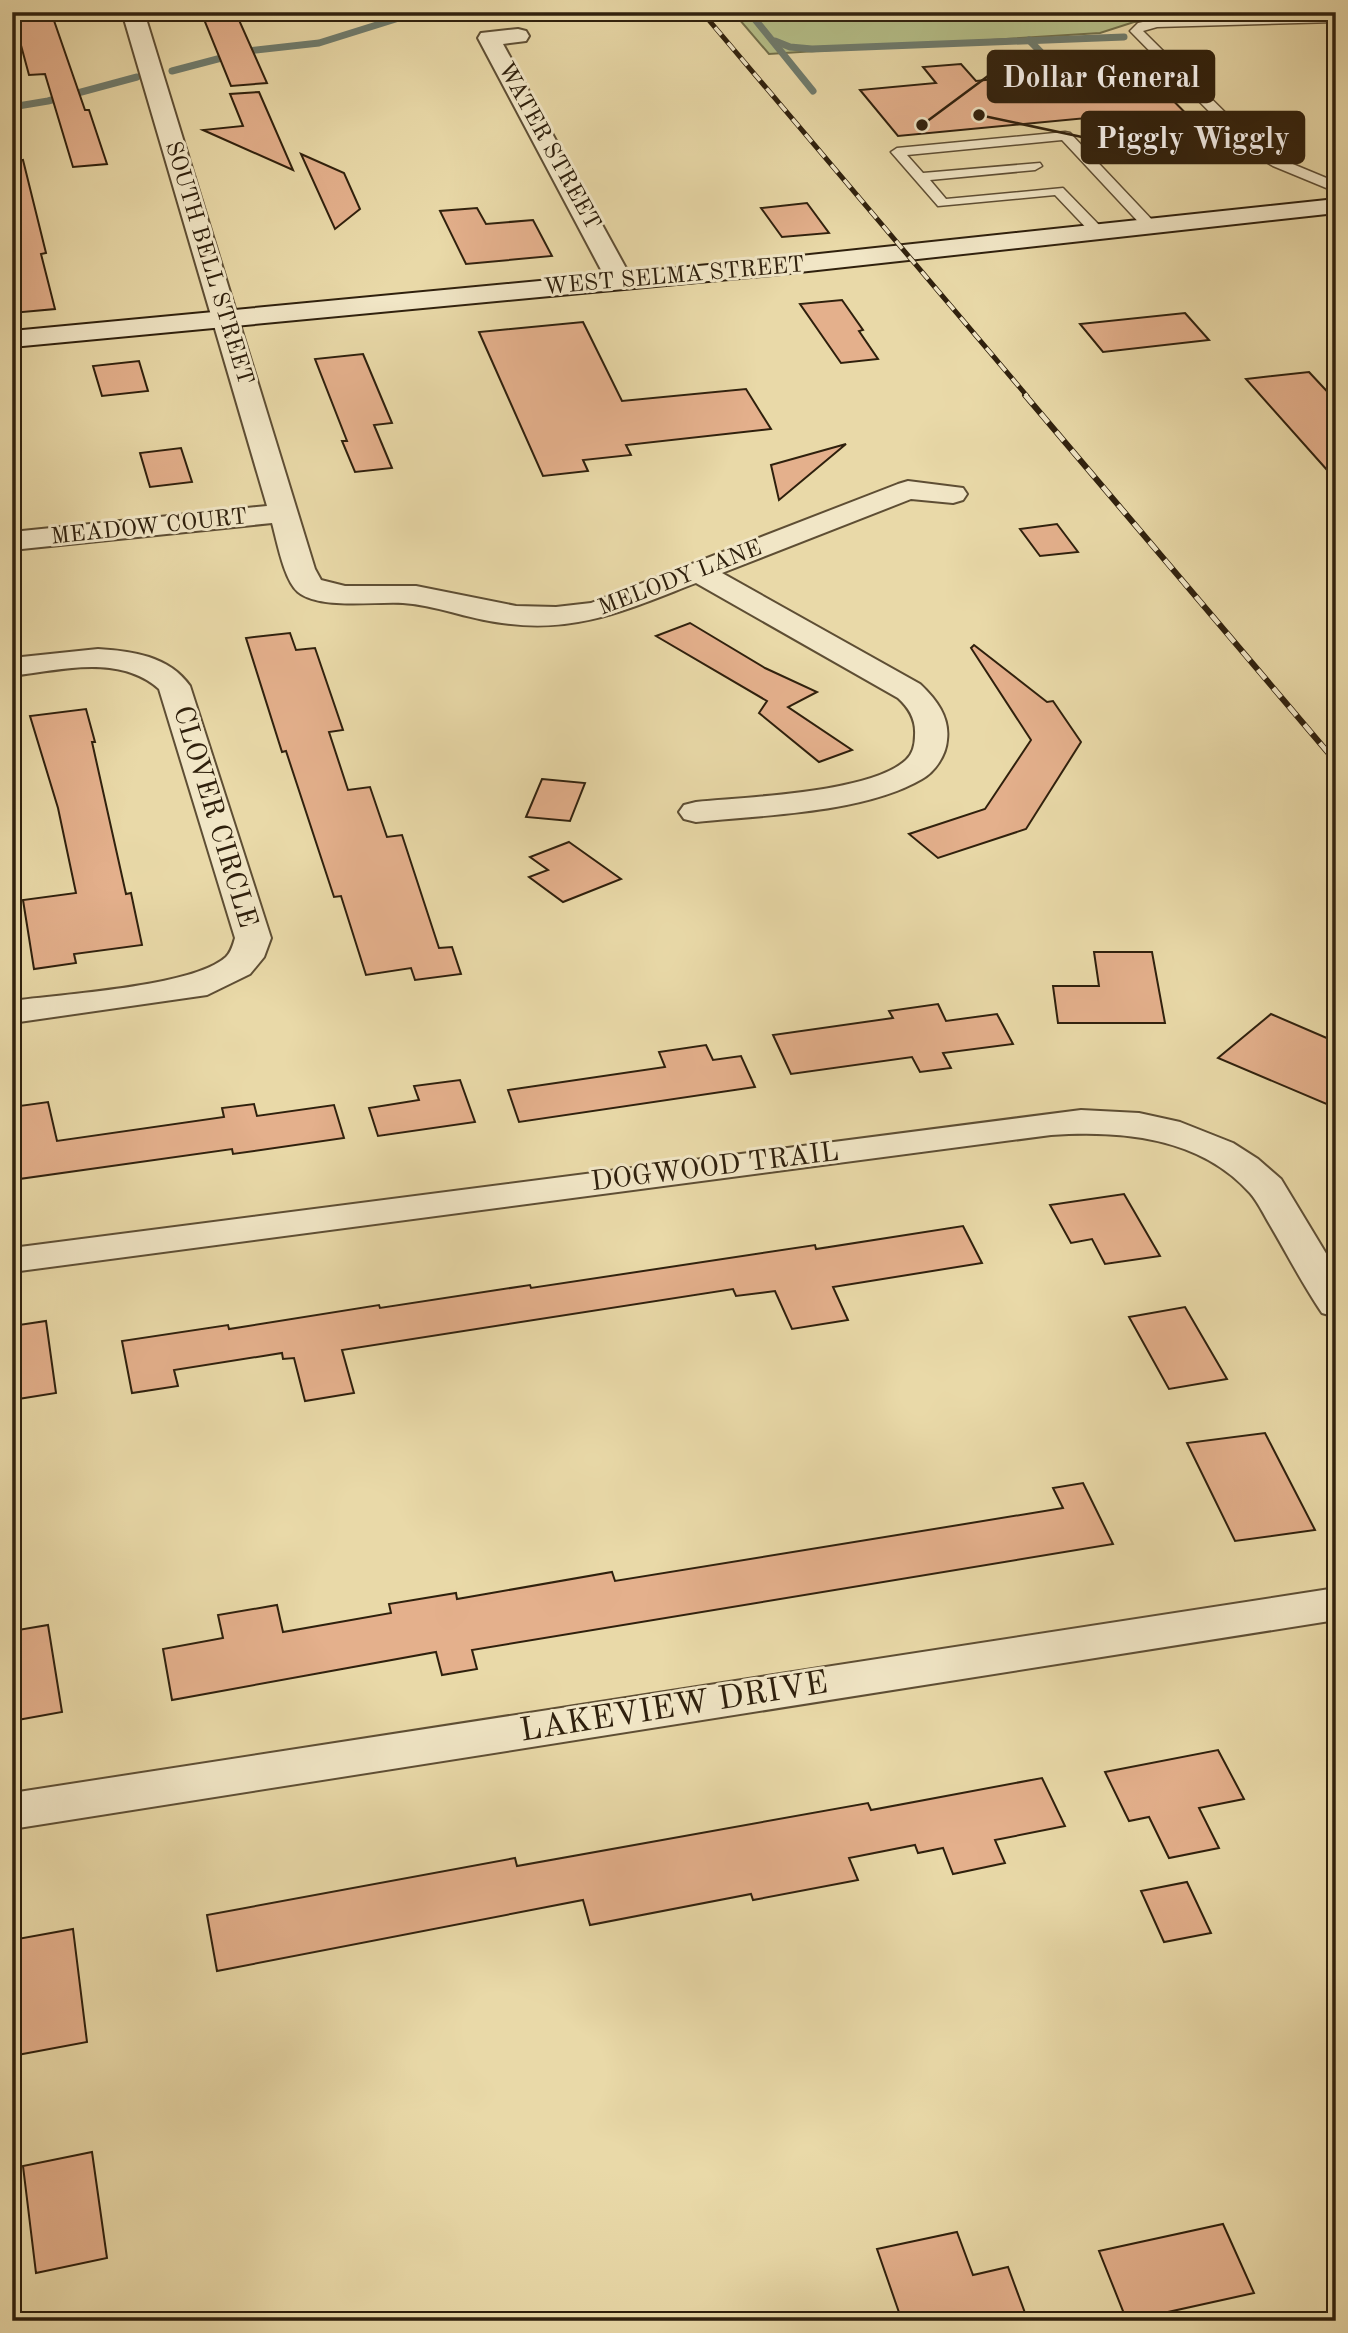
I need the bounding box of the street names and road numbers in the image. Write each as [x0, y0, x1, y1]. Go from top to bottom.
street label: WATER STREET [494, 59, 604, 233]
street label: SOUTH BELL STREET [161, 139, 257, 387]
street label: WEST SELMA STREET [543, 253, 805, 299]
street label: MEADOW COURT [50, 505, 248, 549]
street label: MELODY LANE [595, 536, 765, 620]
street label: CLOVER CIRCLE [167, 703, 261, 931]
street label: DOGWOOD TRAIL [589, 1139, 841, 1197]
street label: LAKEVIEW DRIVE [518, 1667, 830, 1749]

